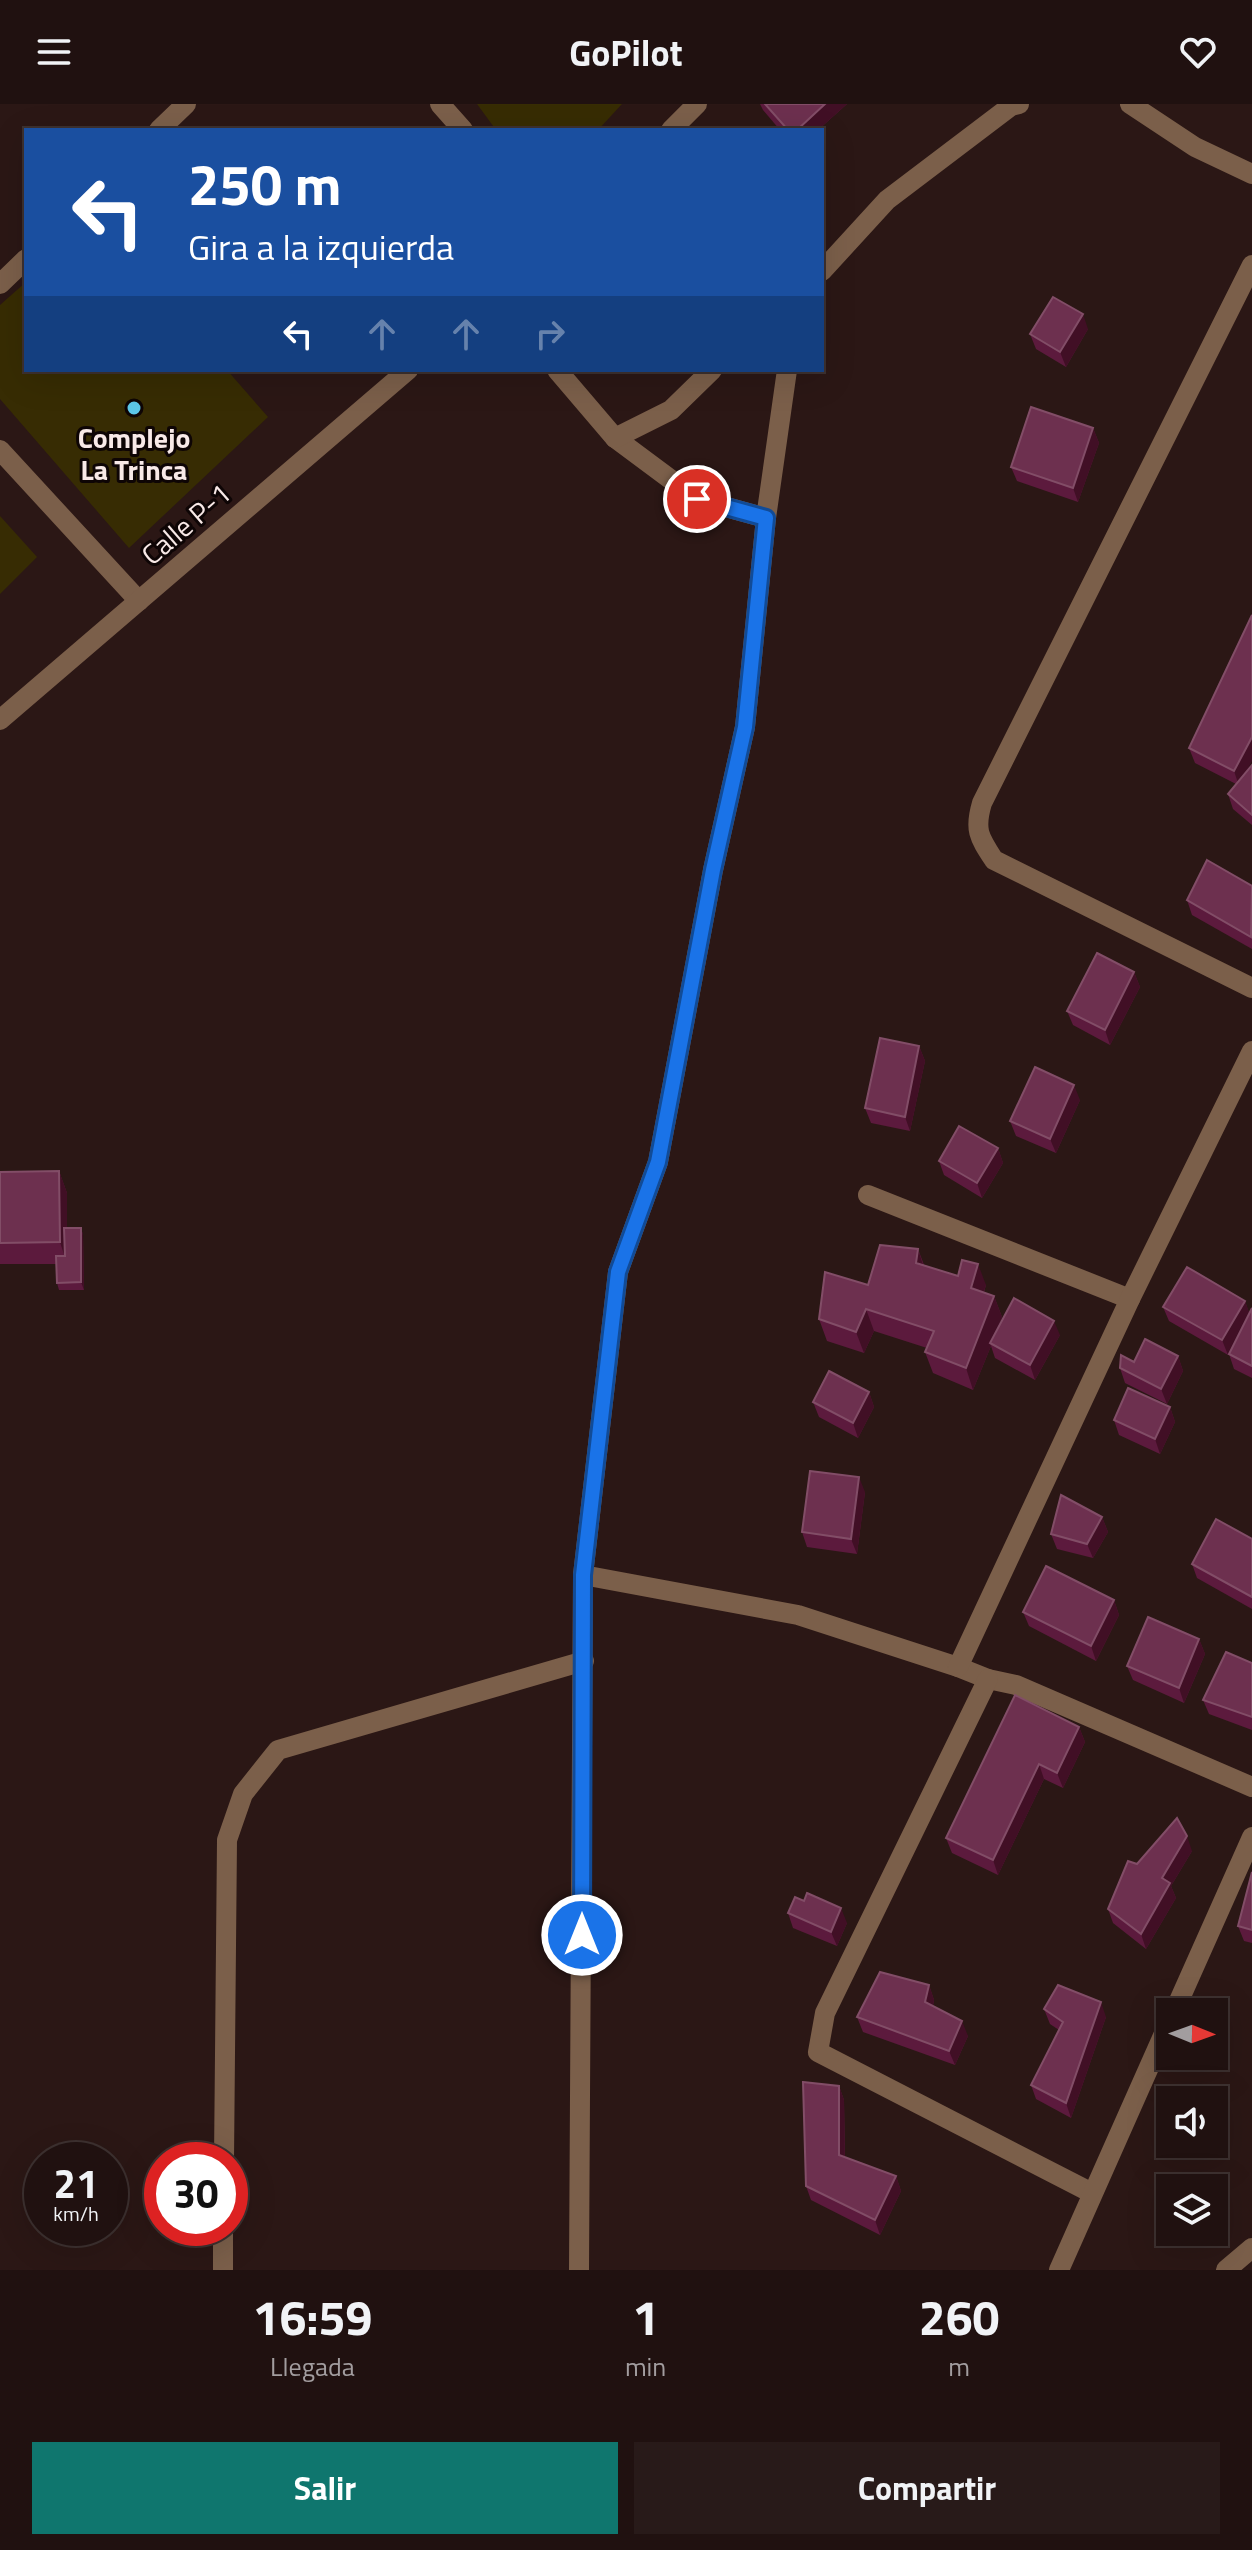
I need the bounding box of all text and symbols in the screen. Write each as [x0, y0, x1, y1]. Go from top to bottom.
text: GoPilot [569, 25, 683, 80]
icon: menu [32, 30, 76, 74]
icon: heart [1176, 30, 1220, 74]
text: 250 m [188, 142, 341, 227]
icon: left [56, 160, 160, 264]
text: Gira a la izquierda [188, 219, 454, 274]
icon: left [276, 312, 320, 356]
icon: ahead [360, 312, 404, 356]
icon: ahead [444, 312, 488, 356]
icon: right [528, 312, 572, 356]
marker: Complejo La Trinca [125, 399, 143, 417]
place label: Complejo La Trinca [78, 416, 190, 491]
pin [663, 465, 731, 533]
street label: Calle P-1 [131, 472, 240, 575]
icon: arrive [675, 477, 719, 521]
position arrow [540, 1893, 624, 1977]
north arrow [1156, 1998, 1228, 2070]
map controls [1156, 1998, 1228, 2246]
button: sound [1156, 2086, 1228, 2158]
speed limit sign: 30 [144, 2142, 248, 2246]
text: 21 [54, 2153, 98, 2214]
button: layers [1156, 2174, 1228, 2246]
text: km/h [53, 2198, 99, 2229]
text: 16:59 [253, 2281, 372, 2354]
text: 1 [632, 2281, 659, 2354]
text: 260 [919, 2281, 999, 2354]
text: Llegada [270, 2347, 355, 2386]
text: min [625, 2347, 666, 2386]
text: m [948, 2347, 970, 2386]
button: Salir [32, 2442, 618, 2534]
button: Compartir [634, 2442, 1220, 2534]

